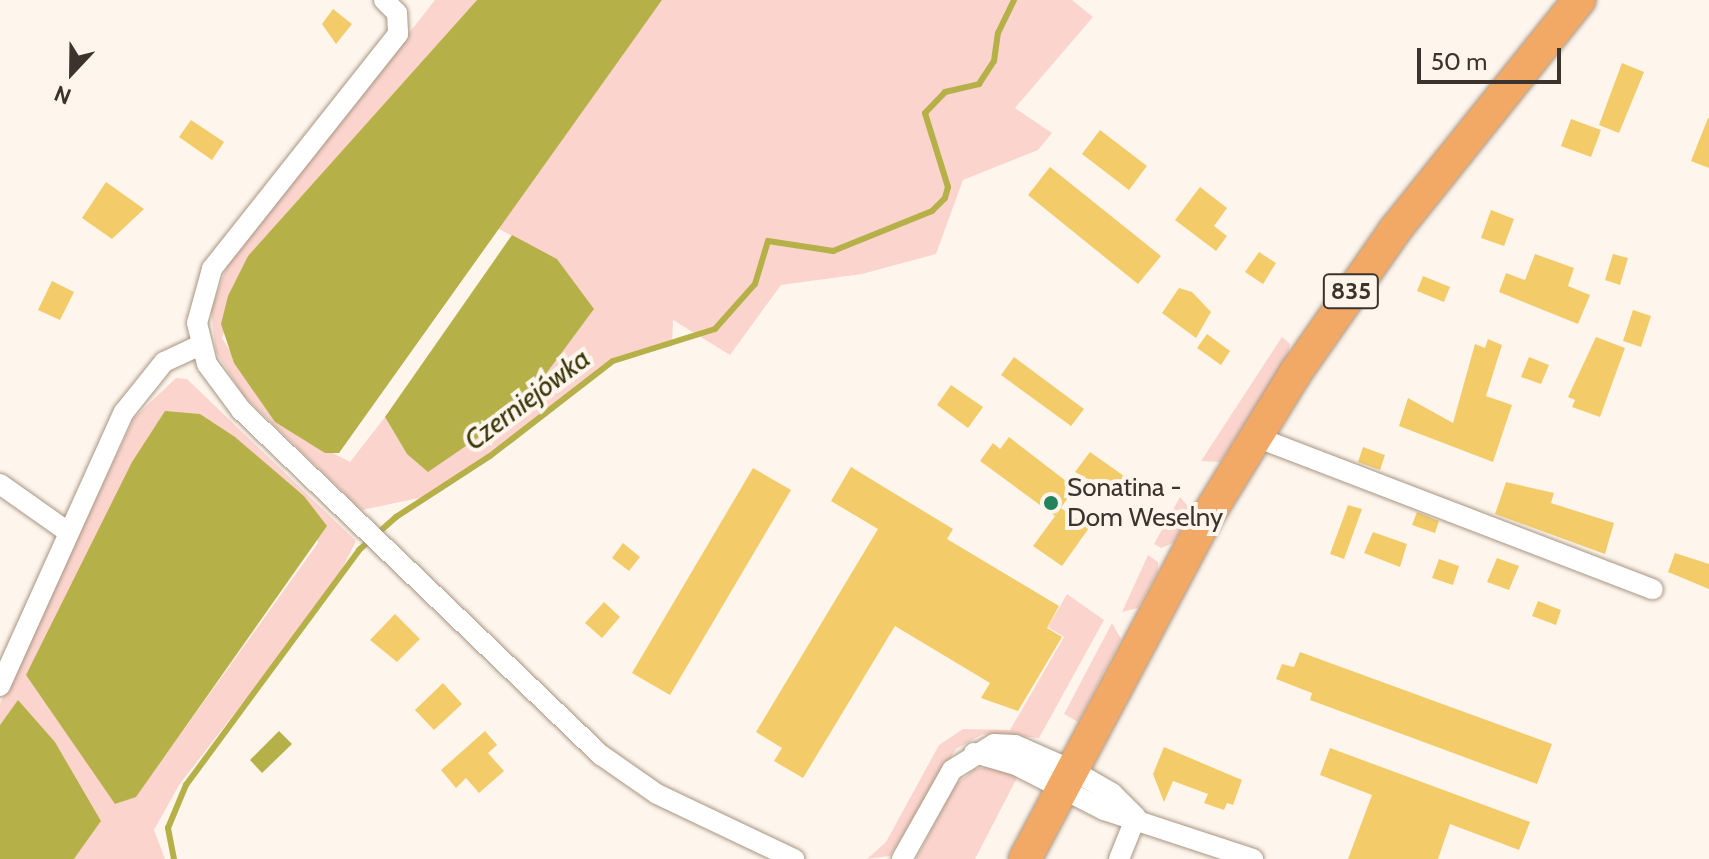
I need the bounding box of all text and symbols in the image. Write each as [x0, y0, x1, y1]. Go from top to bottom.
north arrow [32, 32, 112, 112]
scale bar [1421, 32, 1565, 82]
text: 50 m [1431, 47, 1487, 76]
text: N [51, 79, 75, 110]
road number: 835 [1321, 271, 1381, 311]
water label: Czerniejówka [458, 341, 596, 457]
place label: Sonatina - Dom Weselny [1067, 472, 1223, 534]
marker: Sonatina - Dom Weselny [1042, 494, 1060, 512]

